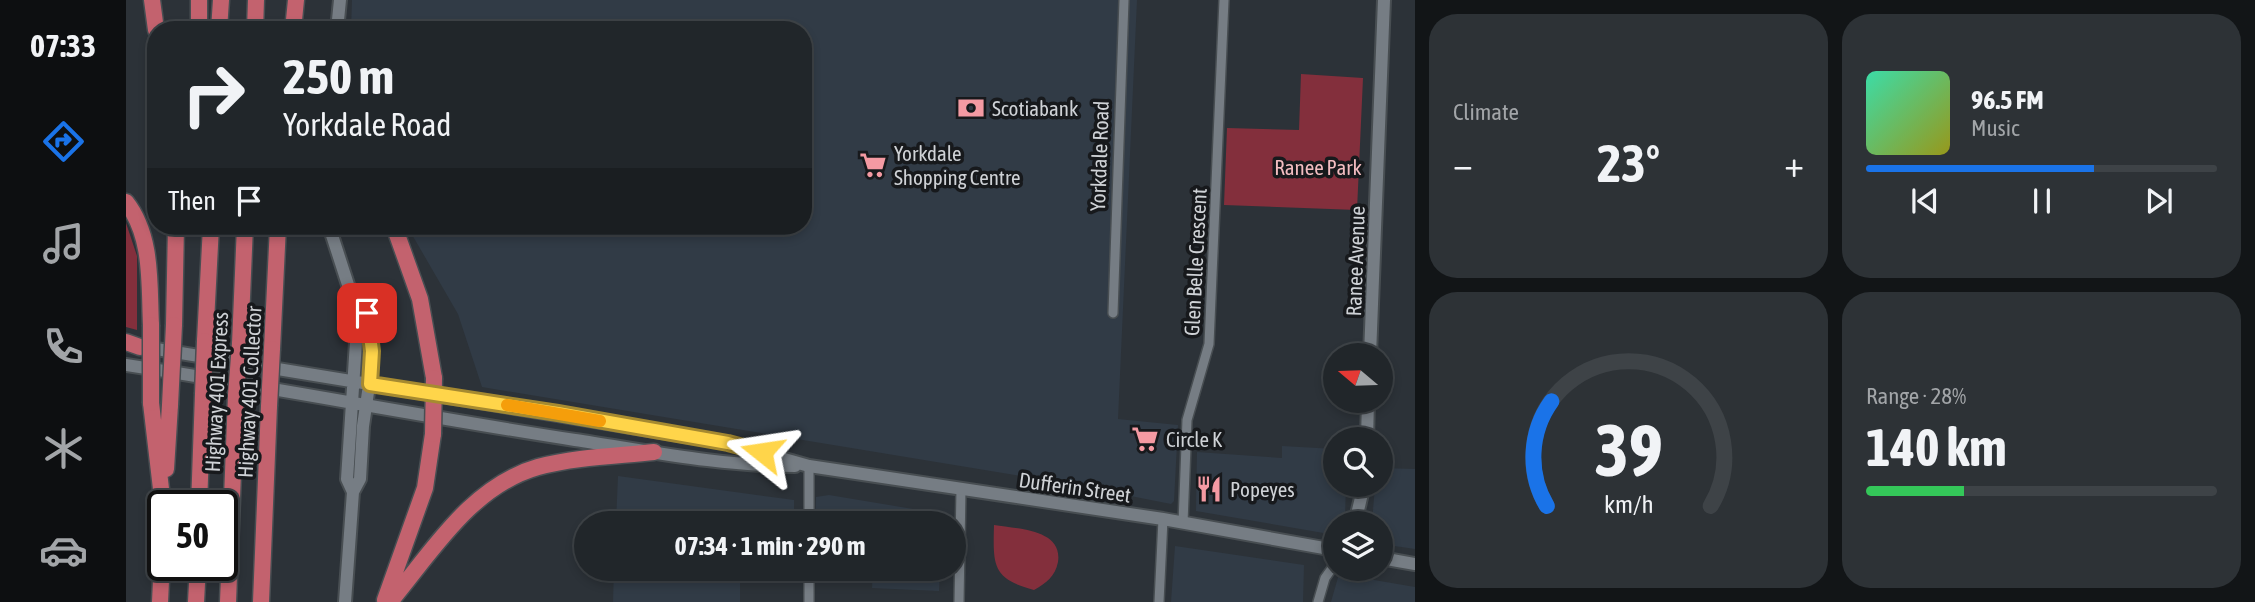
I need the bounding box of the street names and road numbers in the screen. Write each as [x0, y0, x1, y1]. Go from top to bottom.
street label: Yorkdale Road [1085, 100, 1113, 212]
street label: Glen Belle Crescent [1179, 187, 1211, 337]
street label: Ranee Avenue [1341, 205, 1369, 317]
street label: Highway 401 Collector [233, 305, 266, 478]
street label: Highway 401 Express [200, 311, 232, 473]
street label: Dufferin Street [1017, 467, 1133, 507]

